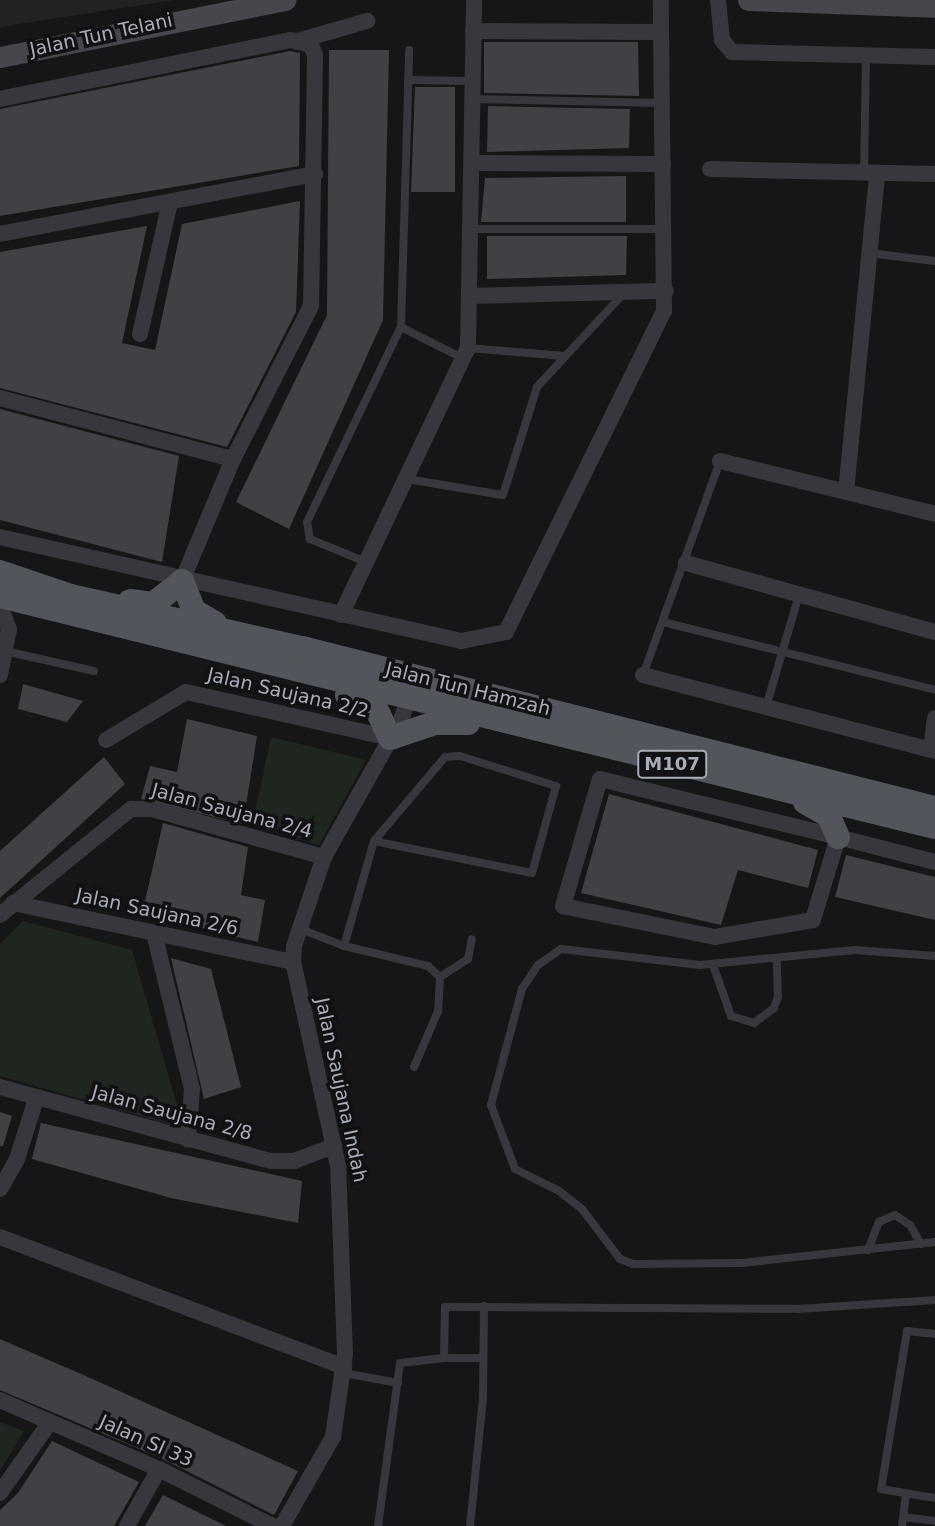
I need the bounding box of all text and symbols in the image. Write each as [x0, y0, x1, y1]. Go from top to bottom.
street label: Jalan Tun Telani [28, 9, 174, 61]
street label: Jalan Tun Hamzah [383, 657, 553, 721]
street label: Jalan Saujana 2/2 [205, 663, 371, 723]
road number: M107 [637, 750, 707, 778]
street label: Jalan Saujana 2/4 [149, 779, 315, 843]
street label: Jalan Saujana 2/6 [74, 884, 240, 940]
street label: Jalan Saujana Indah [310, 996, 372, 1184]
street label: Jalan Saujana 2/8 [89, 1081, 255, 1145]
street label: Jalan SI 33 [96, 1410, 196, 1472]

